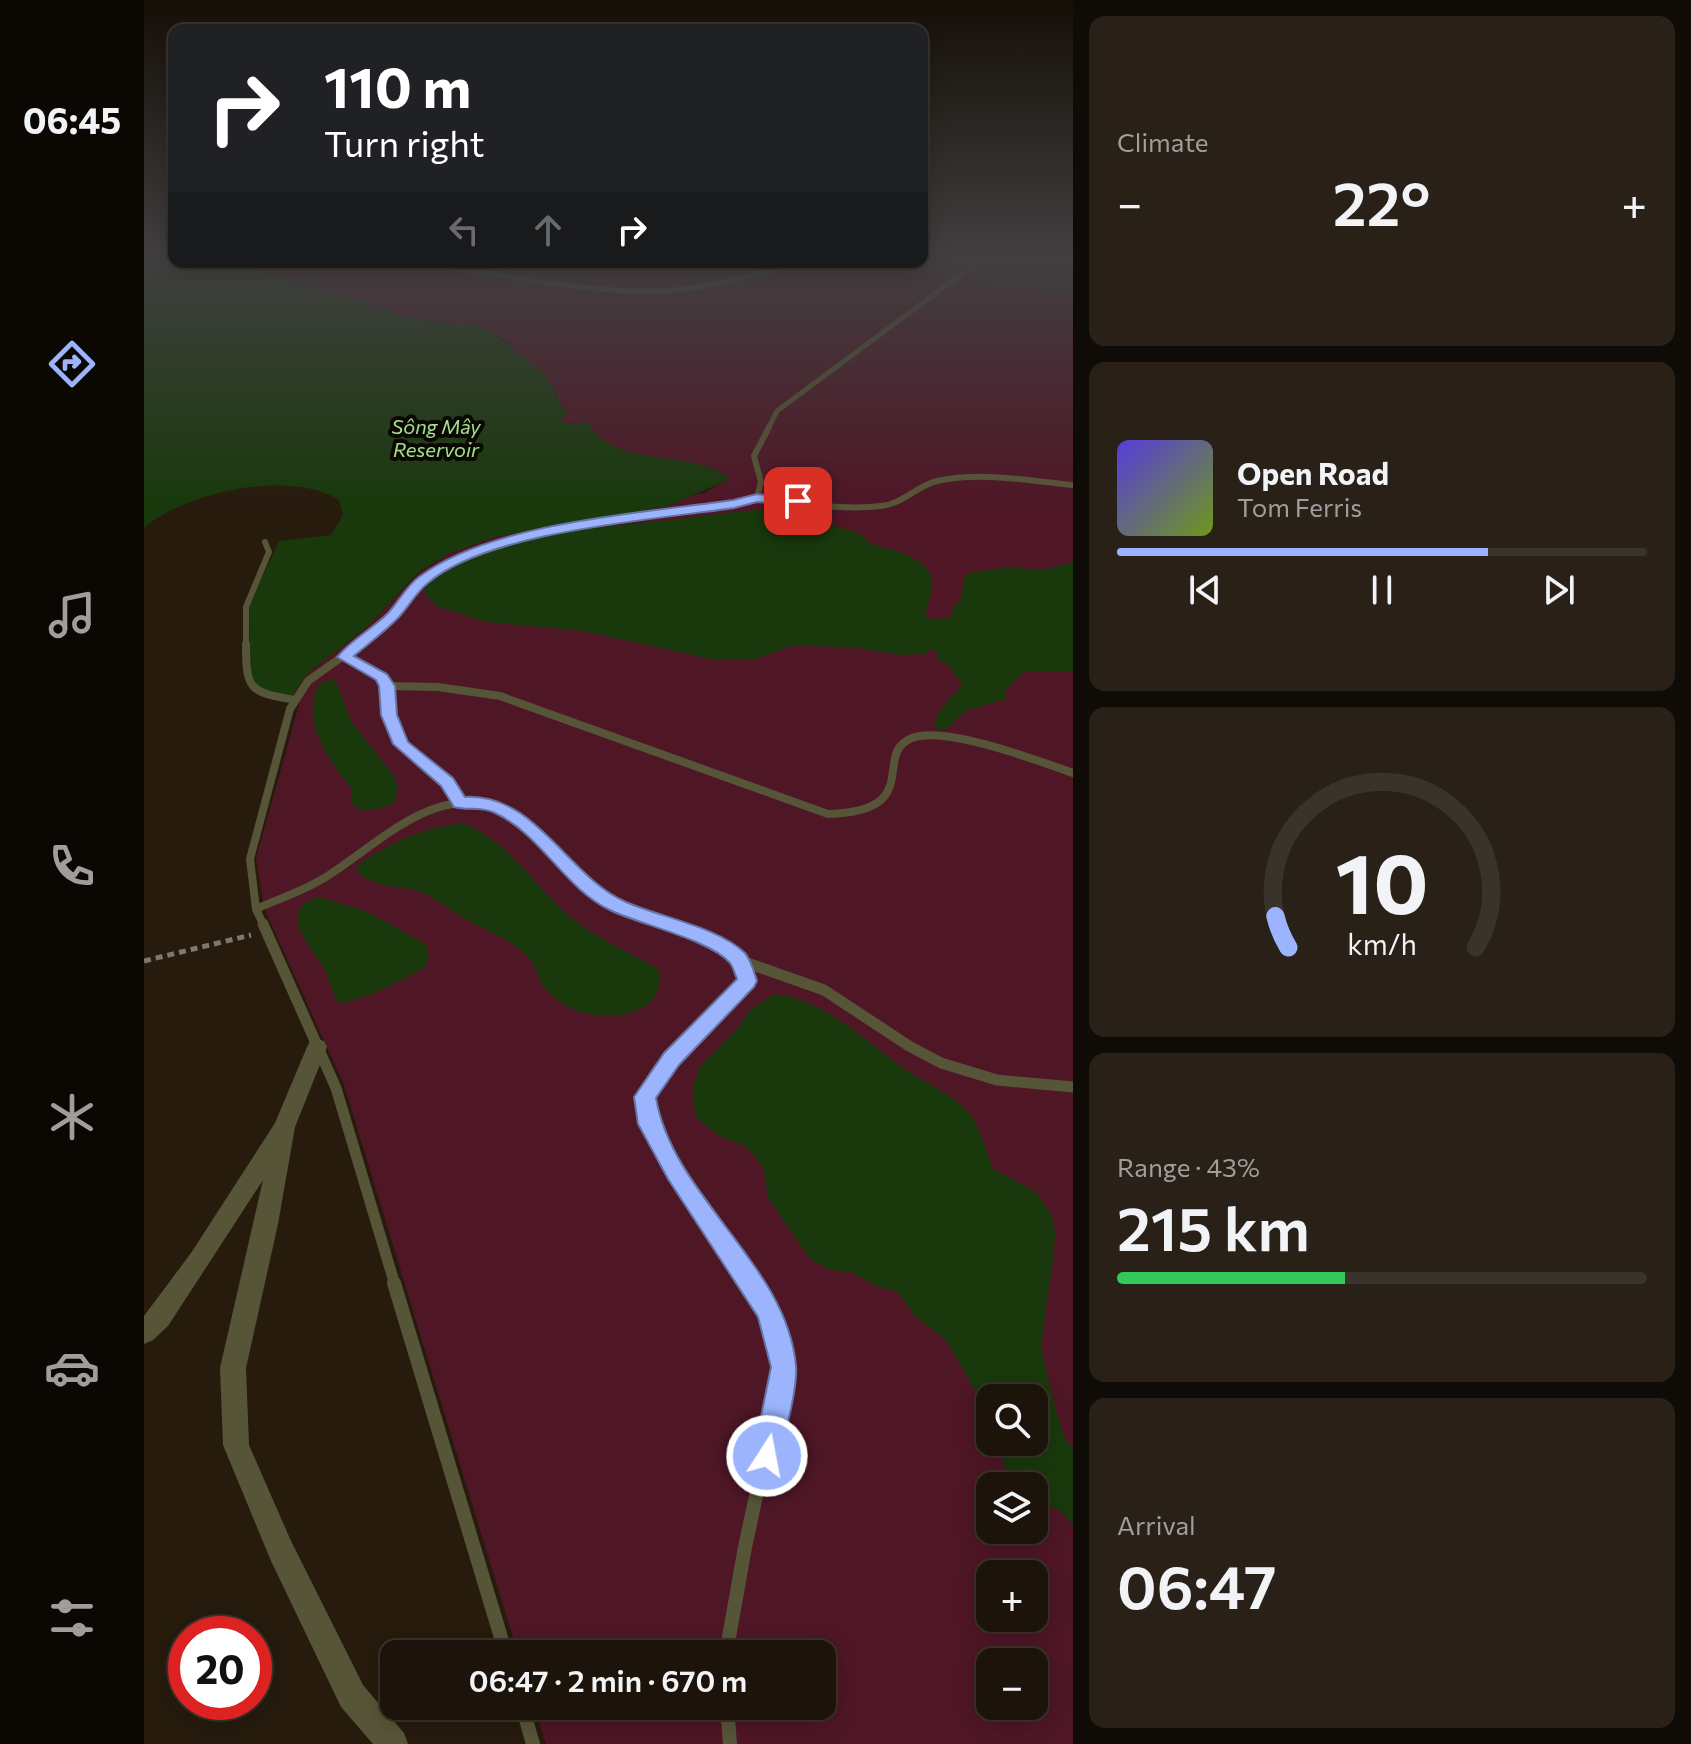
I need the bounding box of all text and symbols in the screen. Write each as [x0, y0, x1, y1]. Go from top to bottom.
text: 110 m [324, 51, 471, 120]
icon: right [192, 56, 296, 160]
text: 06:45 [23, 97, 121, 141]
text: Turn right [324, 120, 485, 164]
text: Climate [1117, 126, 1209, 157]
text: 22° [1333, 165, 1430, 238]
text: − [1117, 175, 1142, 229]
text: + [1621, 175, 1647, 229]
icon: left [442, 208, 486, 252]
icon: ahead [526, 208, 570, 252]
icon: right [610, 208, 654, 252]
icon: directions [44, 336, 100, 392]
water label: Sông Mây Reservoir [391, 414, 481, 461]
text: Open Road [1237, 454, 1389, 491]
pin [764, 467, 832, 535]
icon: arrive [776, 479, 820, 523]
text: Tom Ferris [1237, 491, 1362, 522]
icon: previous [1183, 568, 1227, 612]
icon: pause [1360, 568, 1404, 612]
icon: next [1537, 568, 1581, 612]
icon: music [44, 587, 100, 643]
text: 10 [1336, 829, 1428, 931]
icon: phone [44, 838, 100, 894]
text: km/h [1347, 926, 1417, 961]
icon: climate [44, 1089, 100, 1145]
text: Range · 43% [1117, 1151, 1260, 1182]
text: 215 km [1117, 1190, 1310, 1263]
icon: car [44, 1340, 100, 1396]
map controls [976, 1384, 1048, 1720]
button: search [976, 1384, 1048, 1456]
position arrow [725, 1414, 809, 1498]
button: layers [976, 1472, 1048, 1544]
text: Arrival [1117, 1509, 1196, 1540]
text: 06:47 [1117, 1548, 1277, 1621]
button: + [976, 1560, 1048, 1632]
icon: filters [44, 1590, 100, 1646]
speed limit sign: 20 [168, 1616, 272, 1720]
button: − [976, 1648, 1048, 1720]
text: 06:47 · 2 min · 670 m [469, 1661, 747, 1698]

